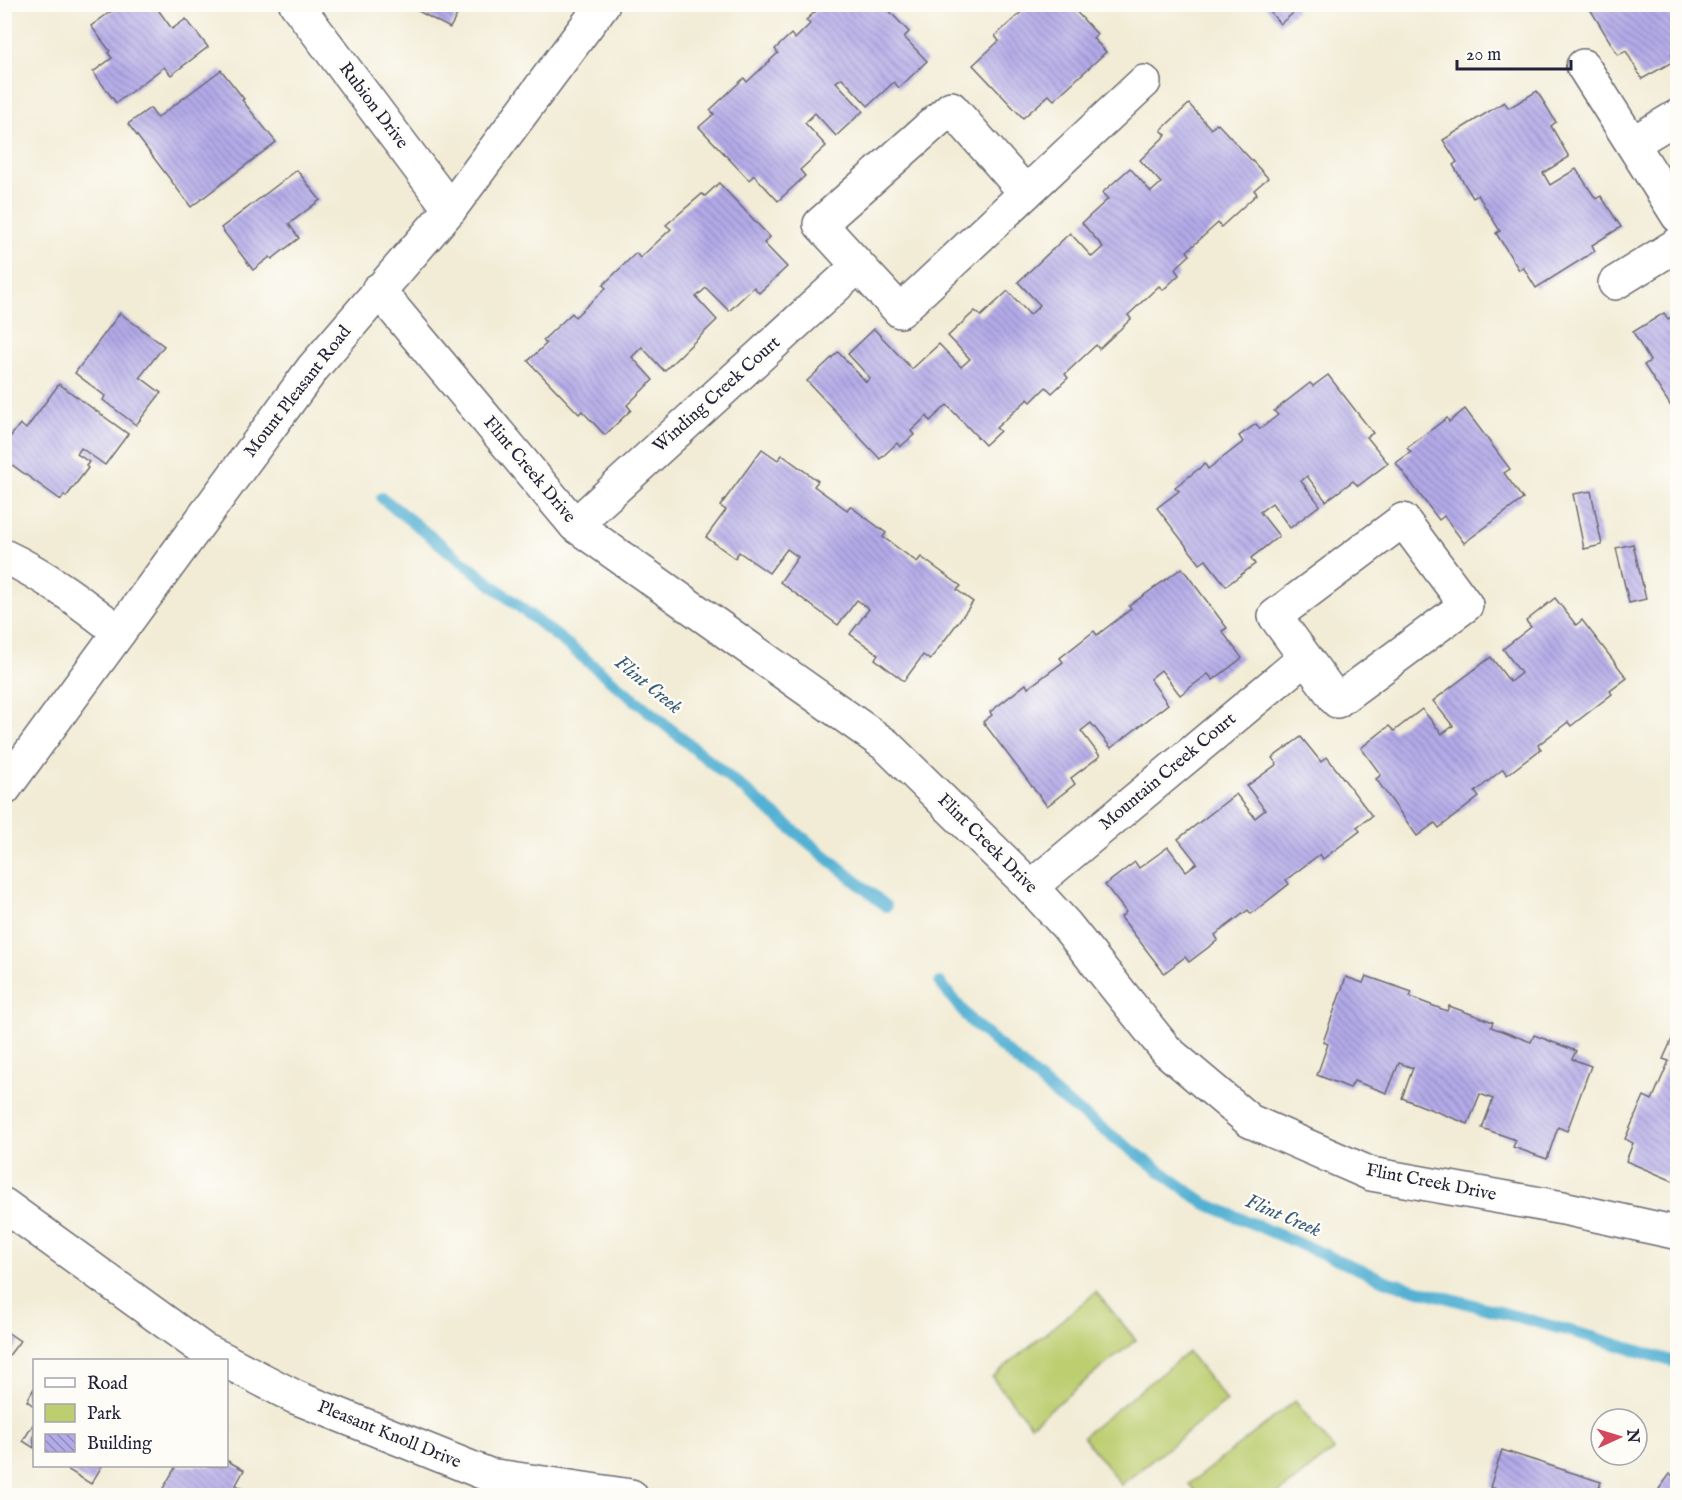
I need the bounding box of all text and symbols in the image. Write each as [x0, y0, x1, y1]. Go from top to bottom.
scale bar [1457, 33, 1571, 71]
text: 20 m [1466, 44, 1501, 67]
street label: Rubion Drive [333, 58, 413, 154]
street label: Mount Pleasant Road [239, 321, 357, 463]
street label: Winding Creek Court [649, 332, 785, 458]
street label: Flint Creek Drive [478, 412, 580, 528]
water label: Flint Creek [609, 650, 687, 720]
street label: Mountain Creek Court [1095, 708, 1241, 836]
street label: Flint Creek Drive [932, 789, 1042, 899]
street label: Flint Creek Drive [1364, 1159, 1498, 1207]
water label: Flint Creek [1242, 1189, 1324, 1243]
legend [33, 1359, 228, 1467]
text: Road [87, 1373, 128, 1396]
street label: Pleasant Knoll Drive [314, 1396, 464, 1474]
text: Park [87, 1403, 122, 1426]
north arrow [1589, 1407, 1649, 1467]
text: N [1621, 1427, 1642, 1444]
text: Building [87, 1433, 152, 1456]

